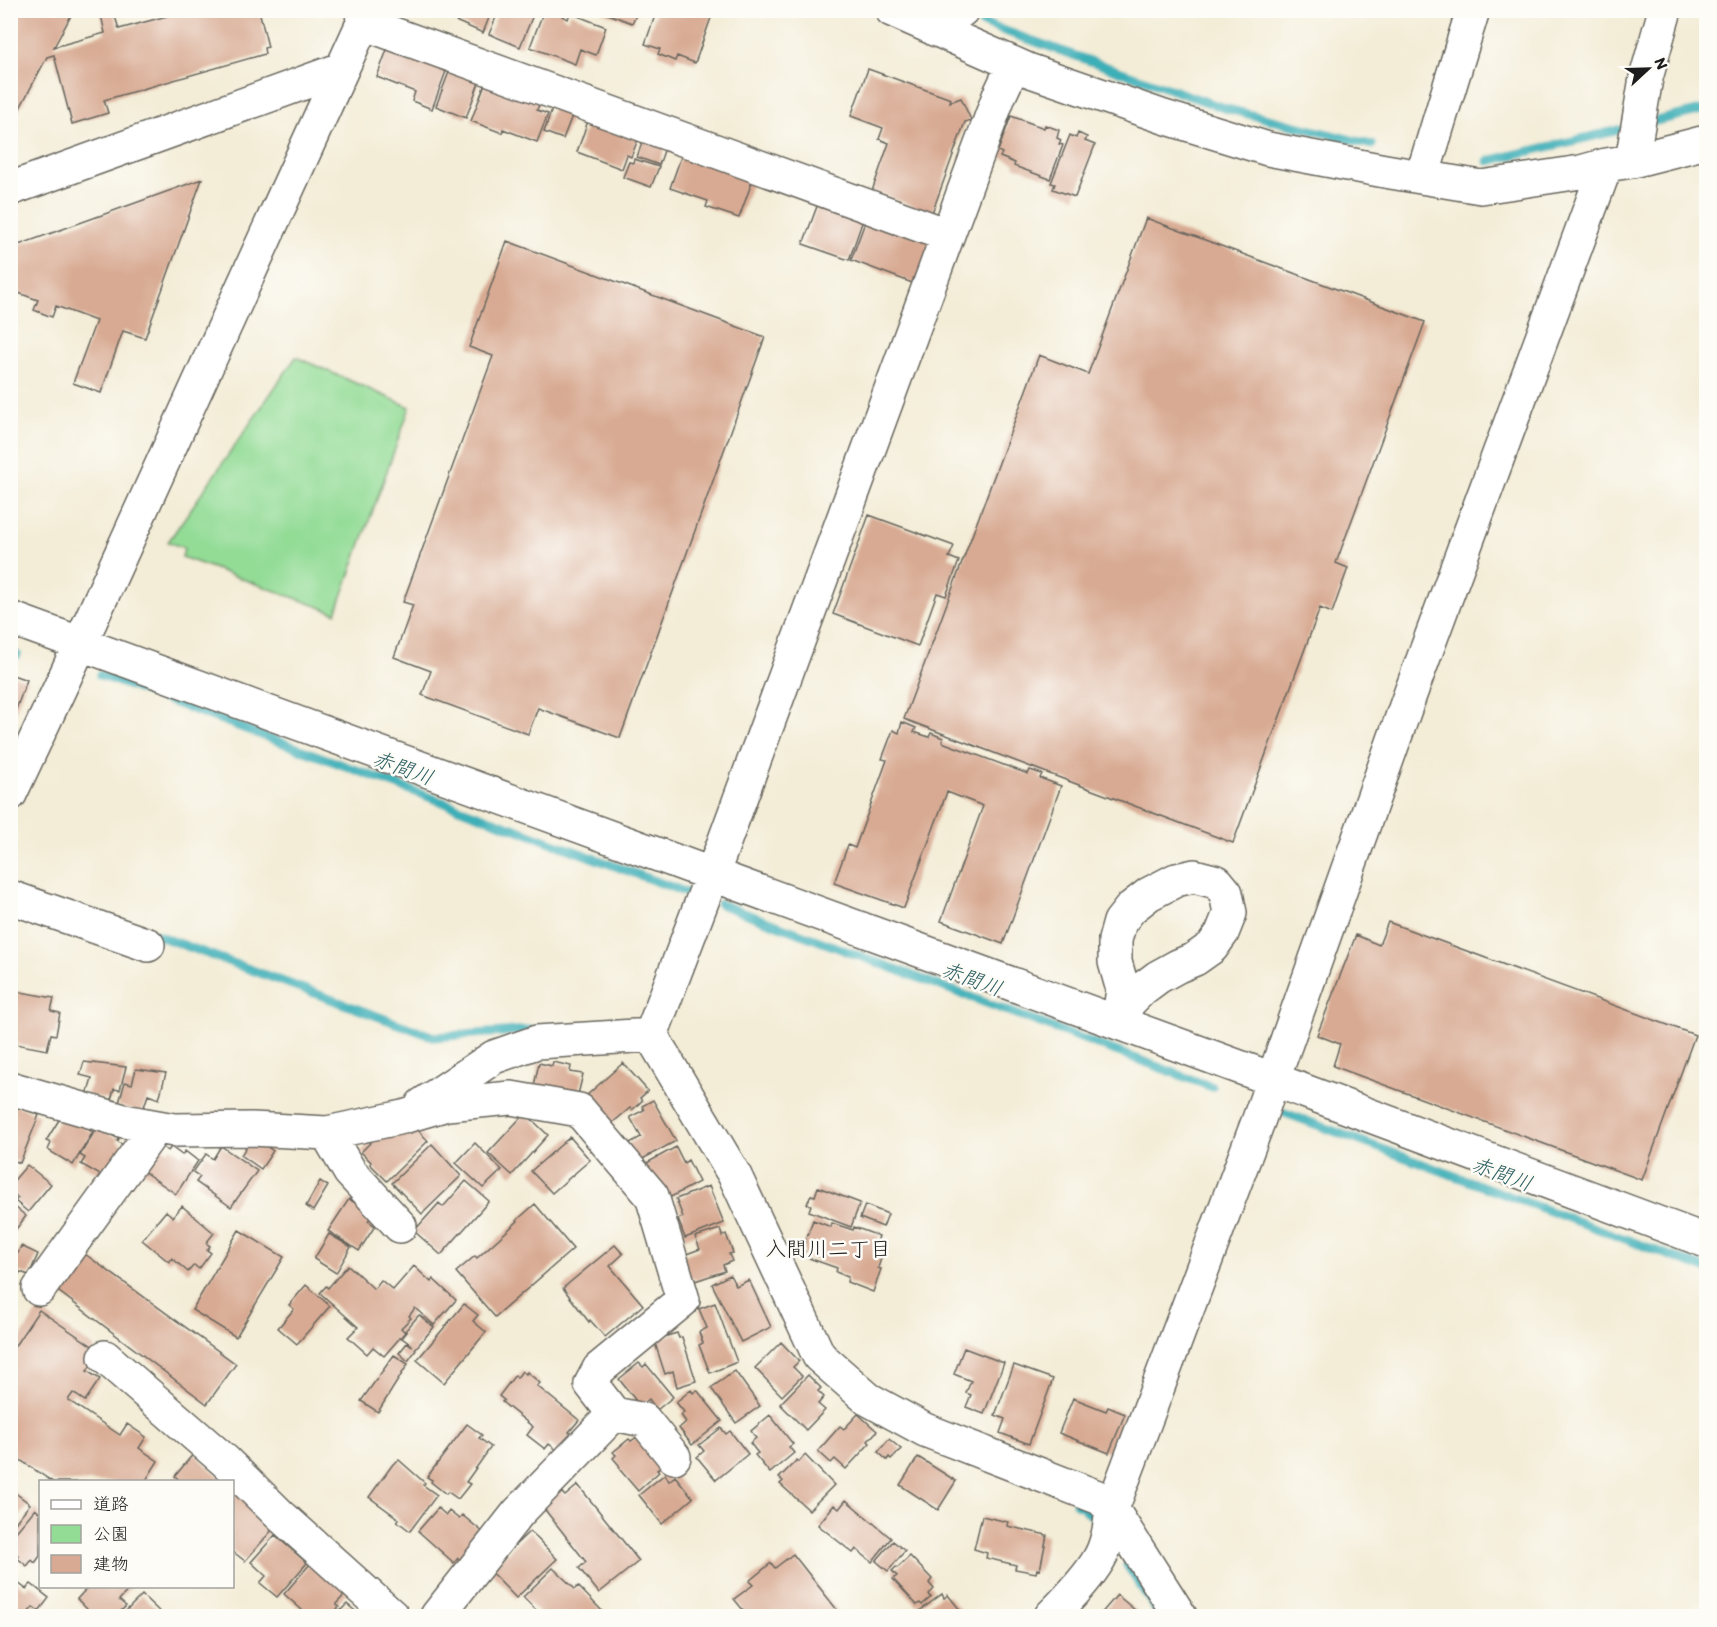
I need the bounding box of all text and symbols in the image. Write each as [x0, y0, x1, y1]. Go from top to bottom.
north arrow [1618, 39, 1678, 99]
text: N [1651, 55, 1672, 72]
water label: 赤間川 [369, 745, 437, 790]
water label: 赤間川 [938, 956, 1006, 1001]
water label: 赤間川 [1468, 1151, 1536, 1196]
district label: 入間川二丁目 [765, 1236, 891, 1261]
legend [39, 1480, 234, 1588]
text: 道路 [93, 1493, 129, 1515]
text: 公園 [93, 1523, 129, 1545]
text: 建物 [93, 1553, 129, 1575]

